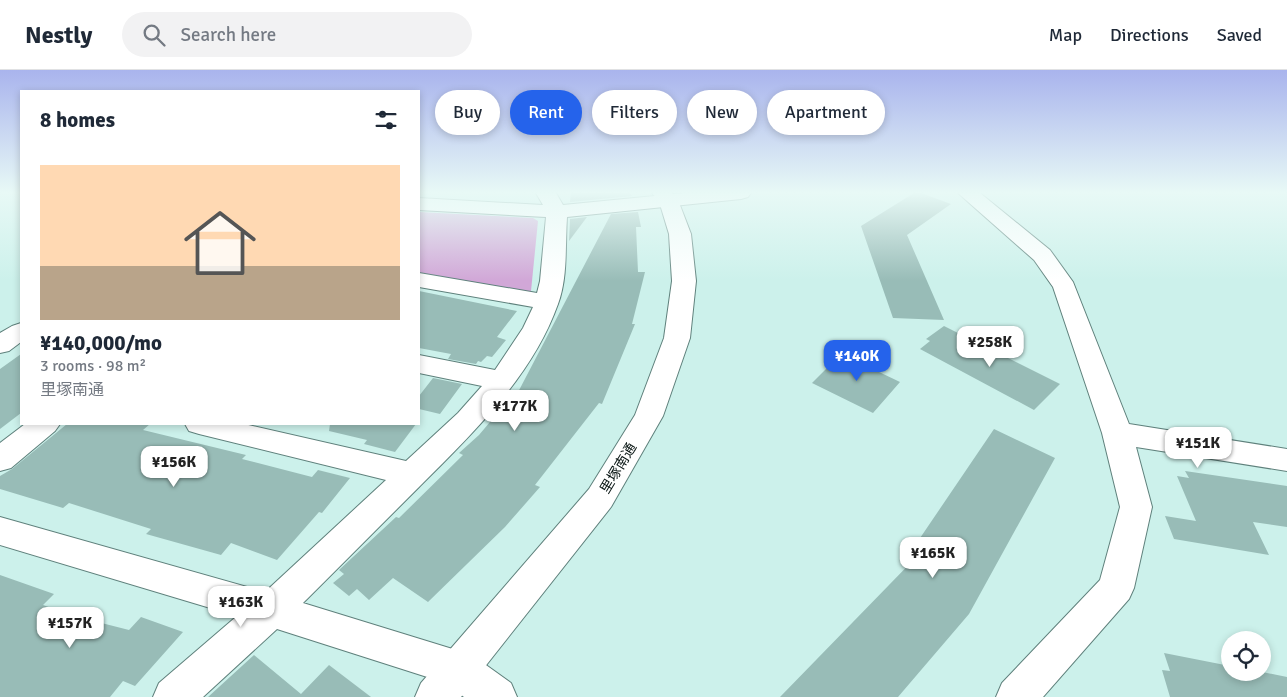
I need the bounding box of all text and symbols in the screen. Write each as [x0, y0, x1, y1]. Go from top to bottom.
search box [122, 12, 472, 57]
text: Nestly [25, 20, 92, 50]
icon: search [140, 21, 168, 49]
text: Search here [180, 23, 276, 47]
text: Map [1049, 24, 1082, 46]
text: Directions [1110, 24, 1189, 46]
text: Saved [1217, 24, 1262, 46]
chip: Buy [435, 90, 500, 135]
chip: Rent [510, 90, 582, 135]
chip: Filters [592, 90, 677, 135]
chip: New [687, 90, 757, 135]
chip: Apartment [767, 90, 885, 135]
icon: filters [372, 106, 400, 134]
text: 8 homes [40, 107, 115, 133]
icon: home [175, 198, 265, 288]
pin: ¥258K [955, 326, 1025, 368]
text: ¥140,000/mo [40, 330, 162, 356]
text: ¥258K [968, 332, 1012, 352]
pin: ¥140K [822, 340, 892, 382]
text: ¥140K [835, 346, 879, 366]
text: 3 rooms · 98 m² [40, 356, 146, 376]
text: 里塚南通 [40, 380, 104, 400]
pin: ¥177K [480, 390, 550, 432]
text: ¥177K [493, 396, 537, 416]
pin: ¥151K [1163, 426, 1233, 469]
text: ¥151K [1176, 433, 1220, 453]
street label: 里塚南通 [597, 440, 640, 497]
pin: ¥156K [139, 446, 209, 488]
text: ¥156K [152, 452, 196, 472]
pin: ¥165K [898, 536, 968, 579]
text: ¥165K [911, 543, 955, 563]
pin: ¥163K [206, 586, 276, 628]
text: ¥163K [219, 592, 263, 612]
pin: ¥157K [35, 606, 105, 649]
text: ¥157K [48, 613, 92, 633]
map controls [1221, 631, 1271, 681]
button: locate [1221, 631, 1271, 681]

